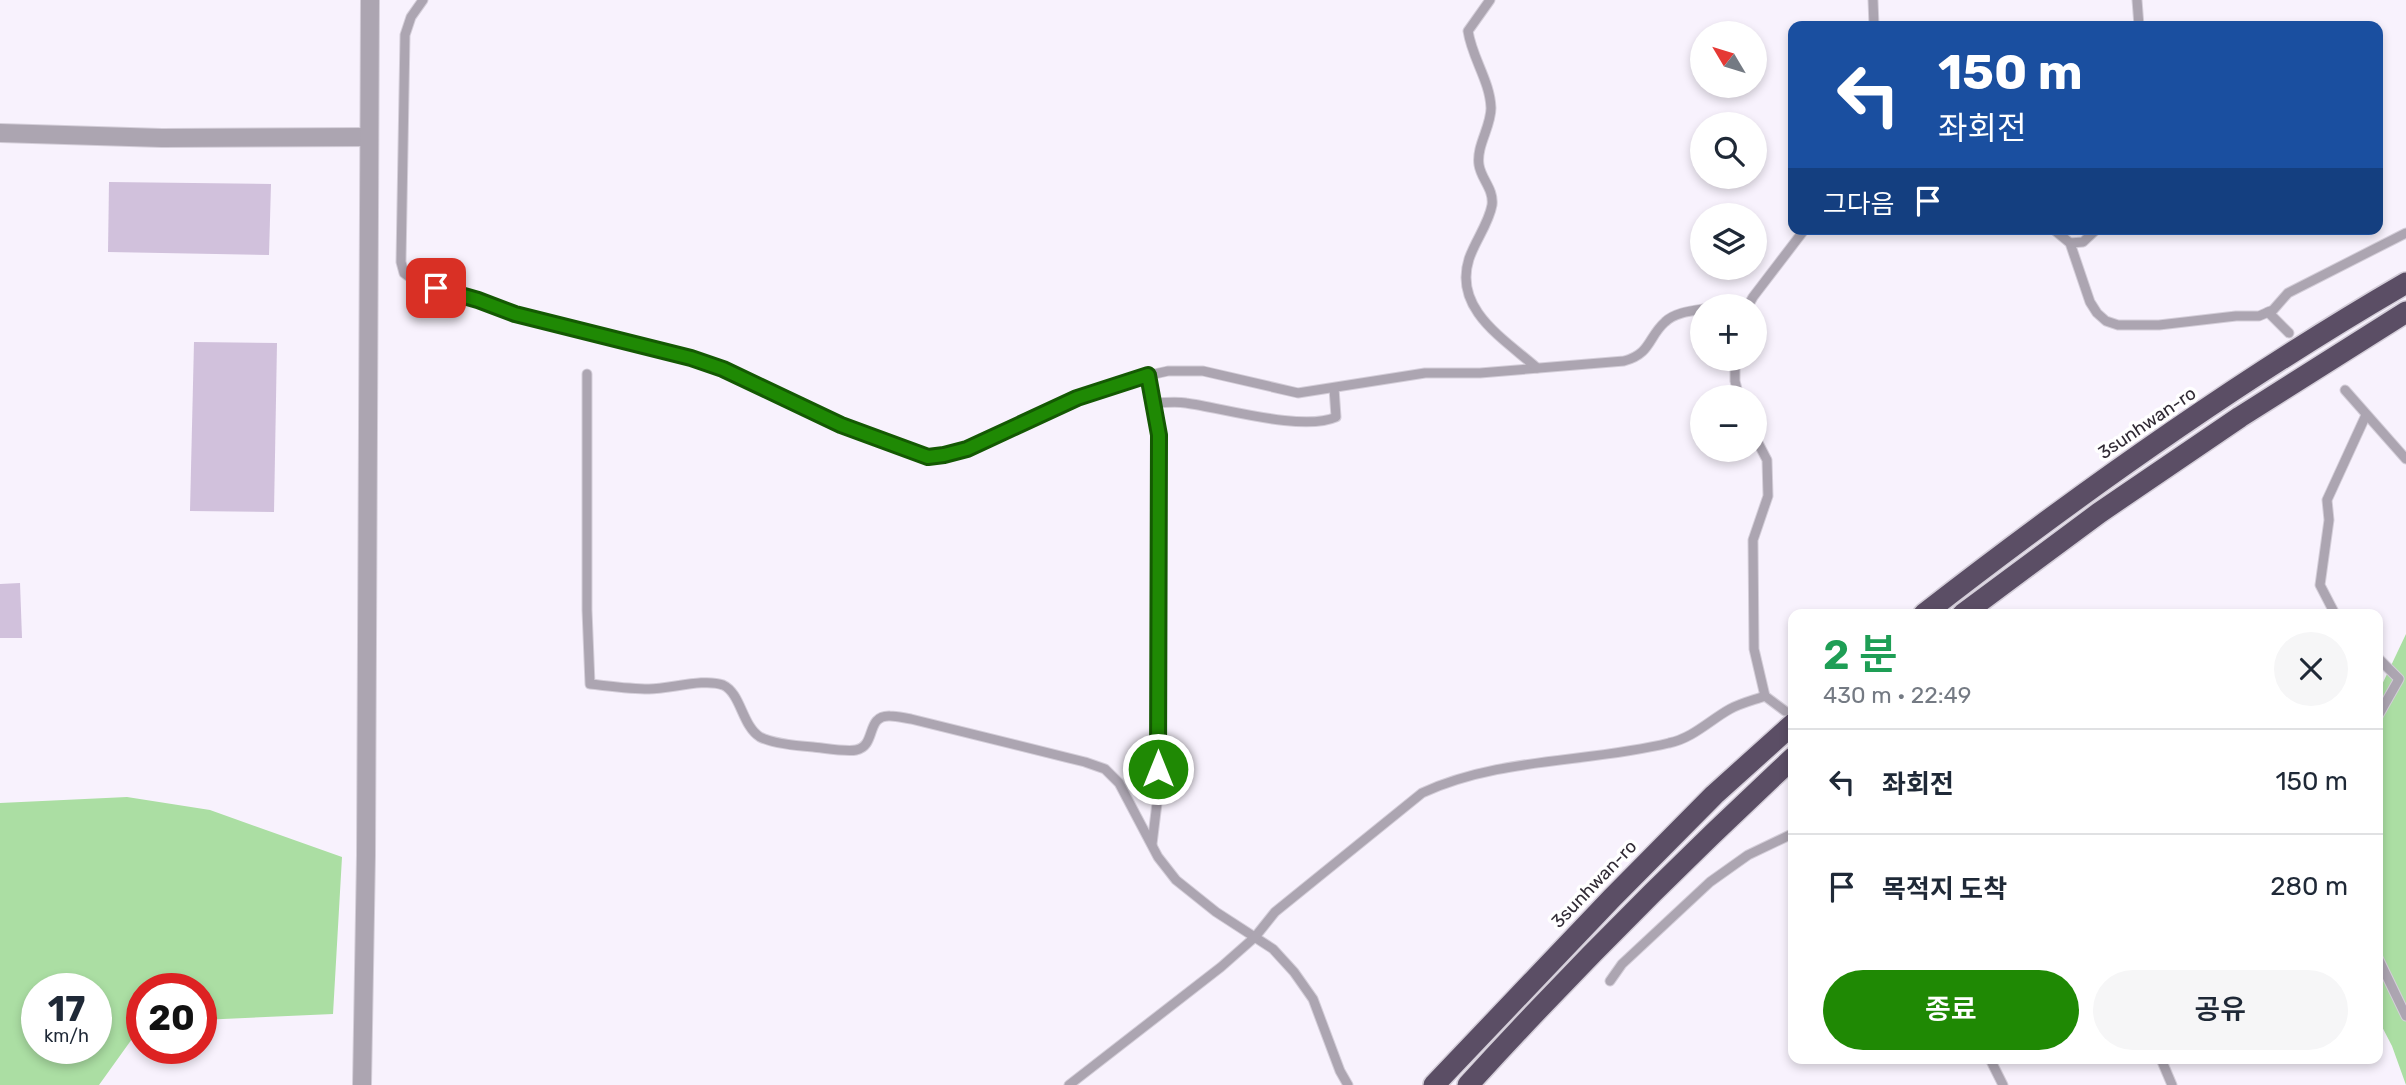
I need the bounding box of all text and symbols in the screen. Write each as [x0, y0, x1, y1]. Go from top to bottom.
north arrow [1690, 21, 1768, 98]
map controls [1690, 21, 1767, 462]
text: 150 m [1938, 43, 2083, 101]
icon: left [1823, 49, 1914, 140]
text: 좌회전 [1938, 109, 2026, 147]
button: search [1690, 112, 1767, 189]
icon: arrive [1909, 182, 1947, 220]
text: 그다음 [1823, 189, 1895, 220]
button: layers [1690, 203, 1767, 280]
pin [406, 258, 466, 318]
icon: arrive [417, 269, 455, 307]
button: + [1690, 294, 1767, 371]
street label: 3sunhwan-ro [2094, 382, 2200, 464]
button: − [1690, 385, 1767, 462]
text: 2 분 [1823, 630, 1898, 680]
button: close [2274, 632, 2348, 706]
text: 430 m · 22:49 [1823, 681, 1971, 709]
position arrow [1121, 732, 1195, 806]
icon: left [1823, 763, 1861, 801]
text: 150 m [2275, 766, 2348, 797]
text: 좌회전 [1882, 769, 1954, 800]
street label: 3sunhwan-ro [1547, 836, 1641, 932]
icon: arrive [1823, 868, 1861, 906]
text: 280 m [2270, 871, 2348, 902]
text: 목적지 도착 [1882, 874, 2007, 905]
button: 종료 [1823, 970, 2079, 1050]
button: 공유 [2093, 970, 2348, 1050]
speed limit sign: 20 [126, 973, 217, 1064]
text: 17 [48, 988, 85, 1030]
text: km/h [44, 1025, 89, 1047]

